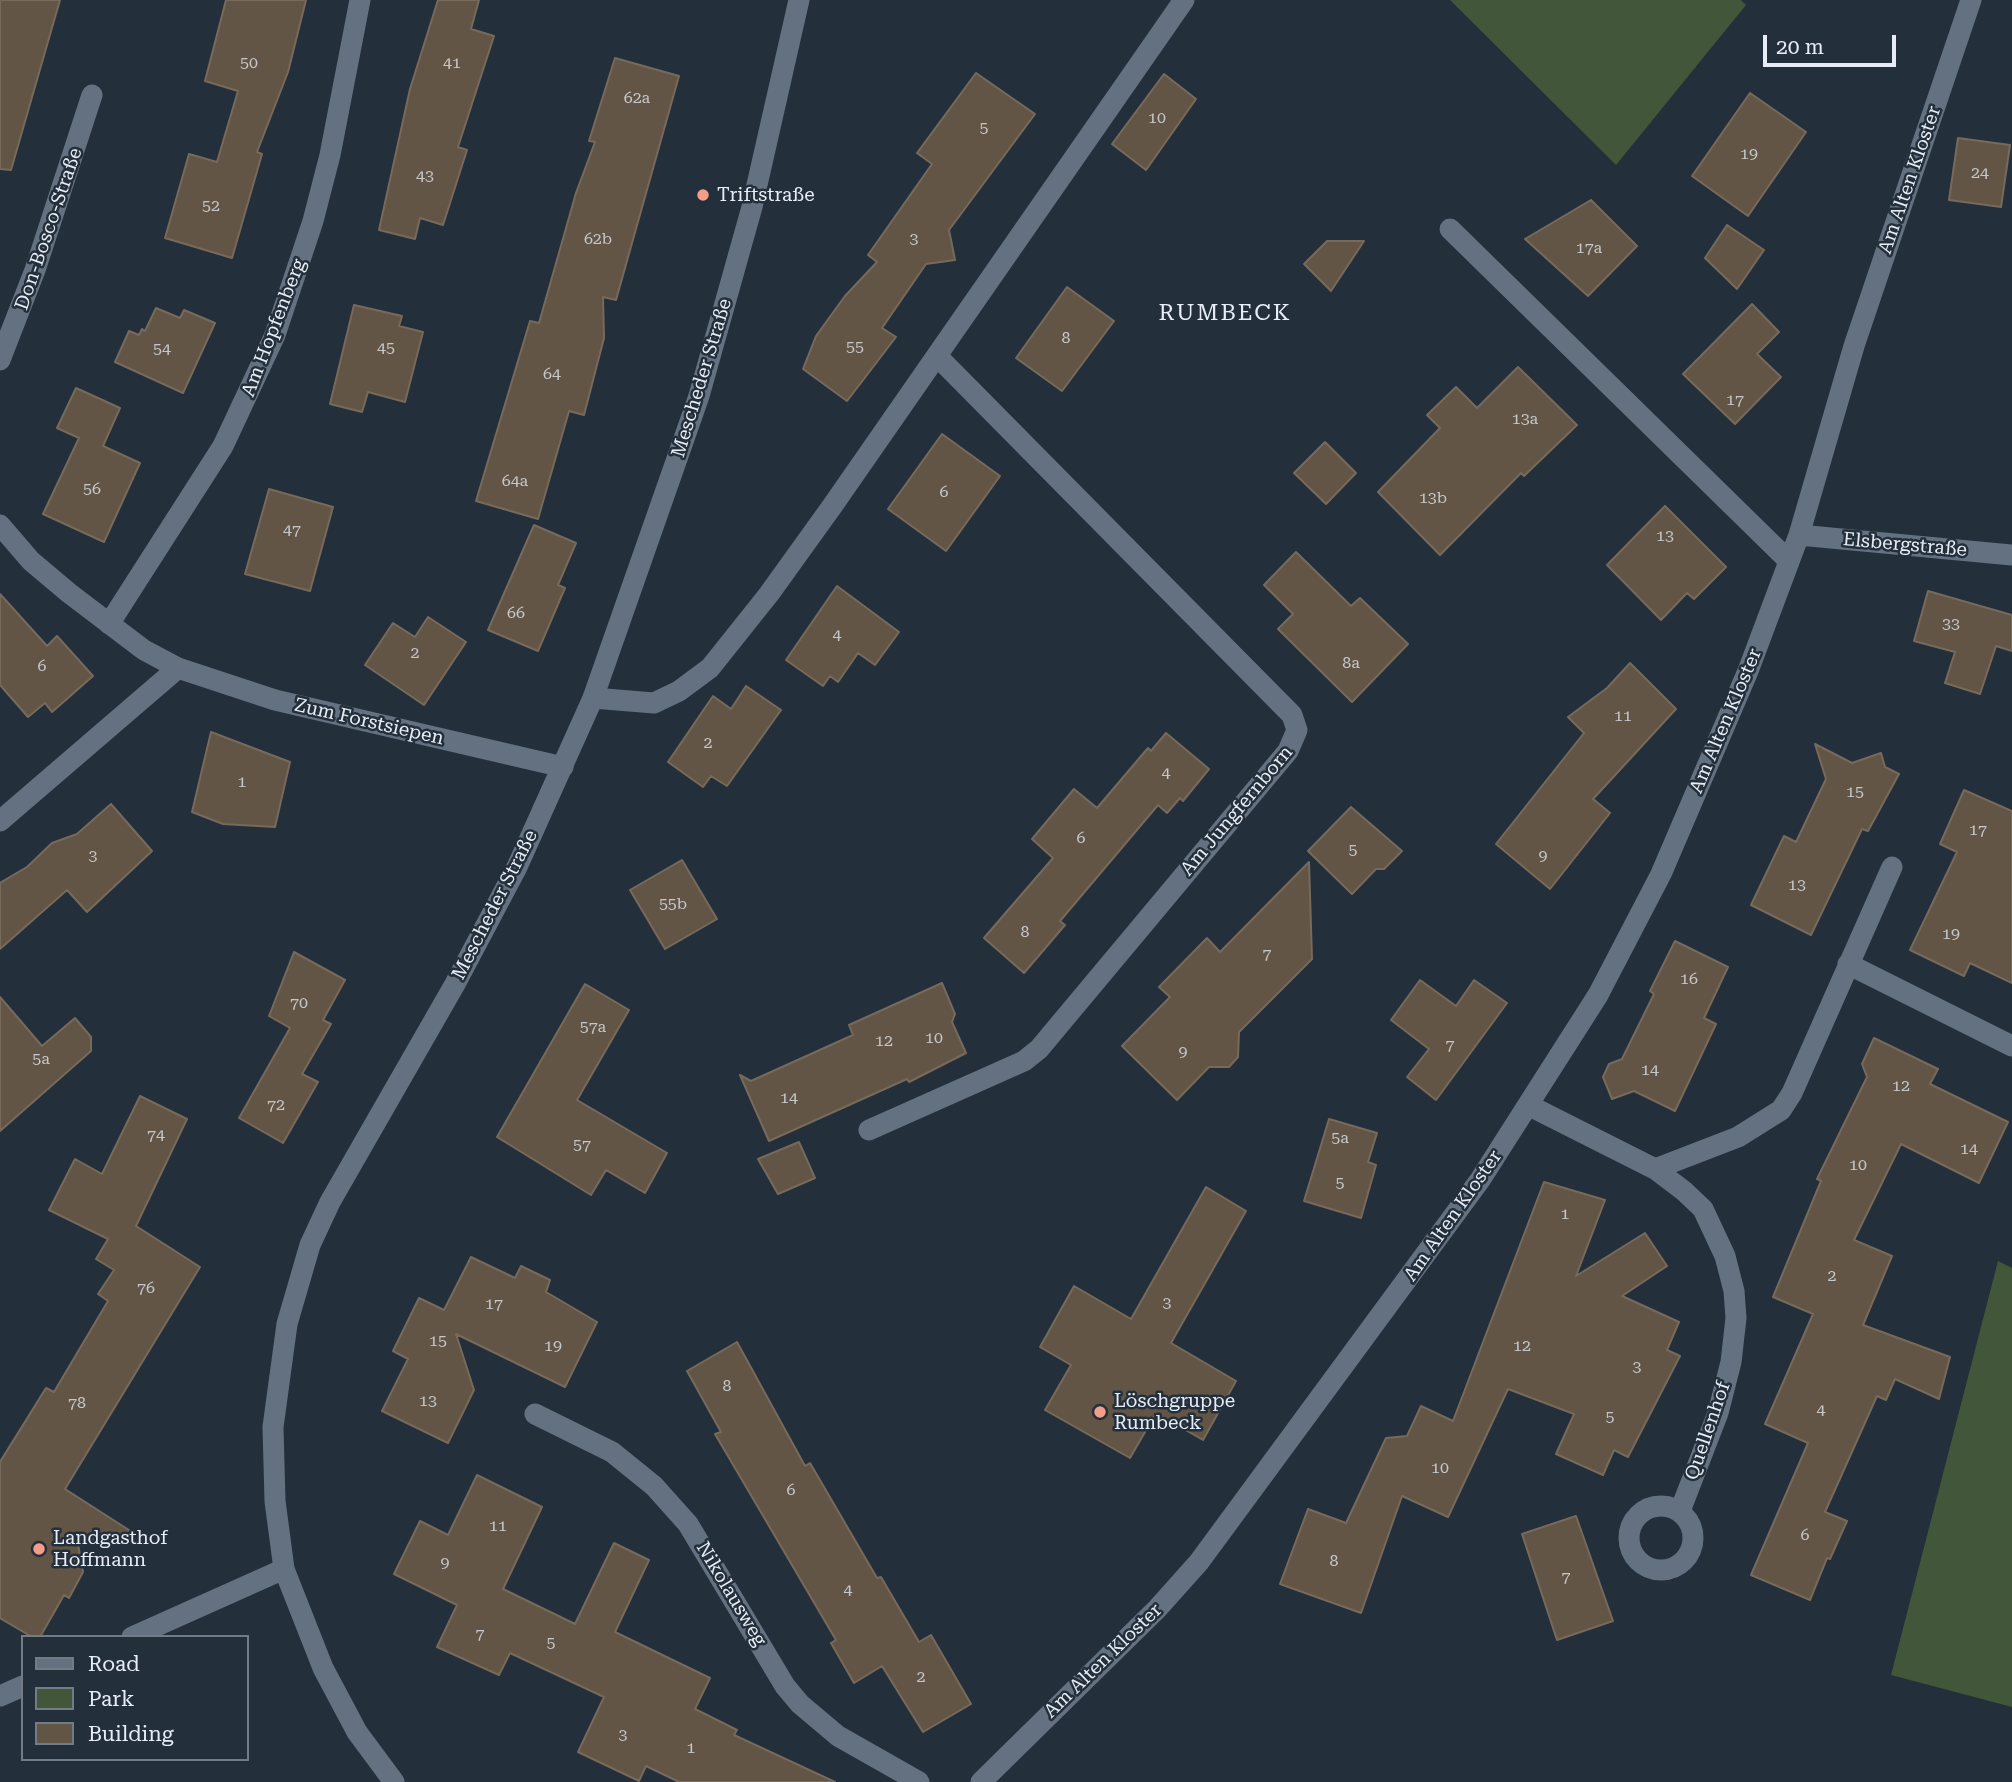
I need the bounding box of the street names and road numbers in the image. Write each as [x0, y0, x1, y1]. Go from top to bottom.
street label: Am Alten Kloster [1874, 103, 1946, 257]
street label: Don-Bosco-Straße [11, 145, 87, 313]
street label: Am Hopfenberg [237, 256, 311, 400]
street label: Mescheder Straße [667, 296, 737, 460]
street label: Elsbergstraße [1842, 528, 1968, 562]
street label: Am Alten Kloster [1685, 645, 1767, 797]
street label: Zum Forstsiepen [292, 694, 446, 750]
street label: Am Jungfernborn [1176, 742, 1298, 880]
street label: Mescheder Straße [447, 826, 543, 984]
street label: Am Alten Kloster [1399, 1146, 1507, 1286]
street label: Quellenhof [1681, 1379, 1735, 1483]
street label: Nikolausweg [691, 1538, 771, 1650]
street label: Am Alten Kloster [1039, 1599, 1167, 1723]

